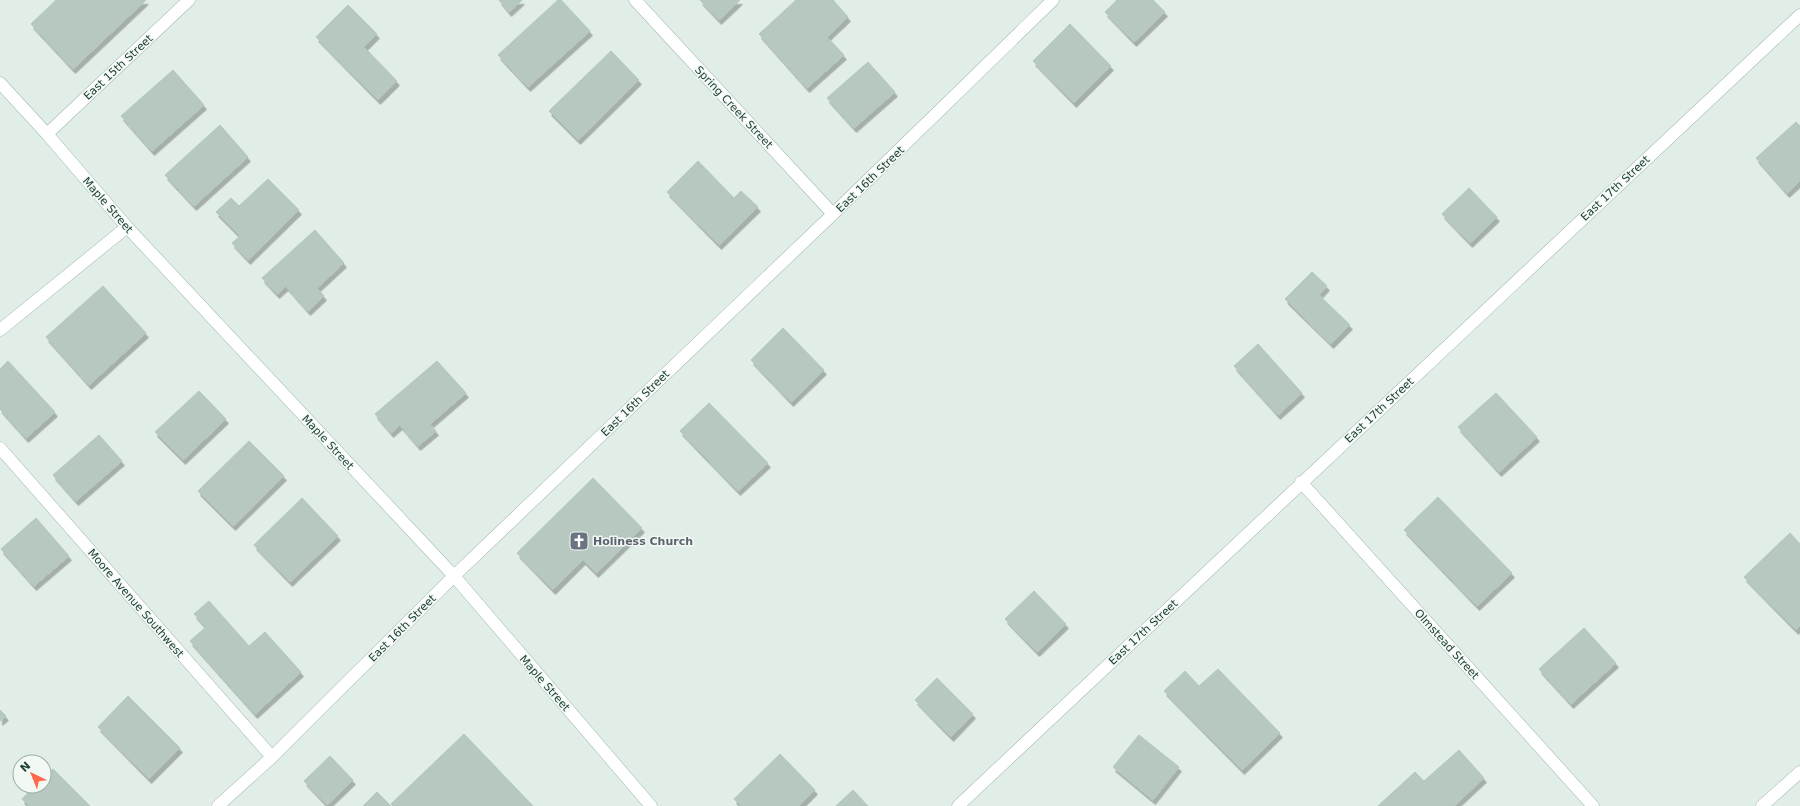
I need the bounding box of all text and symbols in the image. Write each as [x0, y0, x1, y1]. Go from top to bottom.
street label: East 15th Street [81, 32, 156, 103]
street label: Spring Creek Street [692, 63, 776, 152]
street label: East 16th Street [834, 143, 908, 215]
street label: East 17th Street [1578, 153, 1653, 224]
street label: Maple Street [80, 175, 136, 237]
street label: East 16th Street [599, 367, 673, 439]
street label: East 17th Street [1342, 375, 1417, 446]
street label: Maple Street [299, 412, 357, 473]
church icon: Holiness Church [568, 530, 590, 552]
place label: Holiness Church [593, 535, 693, 548]
street label: Moore Avenue Southwest [85, 546, 187, 661]
street label: East 16th Street [366, 592, 439, 665]
street label: East 17th Street [1106, 597, 1181, 668]
street label: Olmstead Street [1412, 607, 1482, 683]
street label: Maple Street [517, 653, 573, 715]
north arrow [12, 754, 52, 794]
text: N [18, 759, 33, 775]

